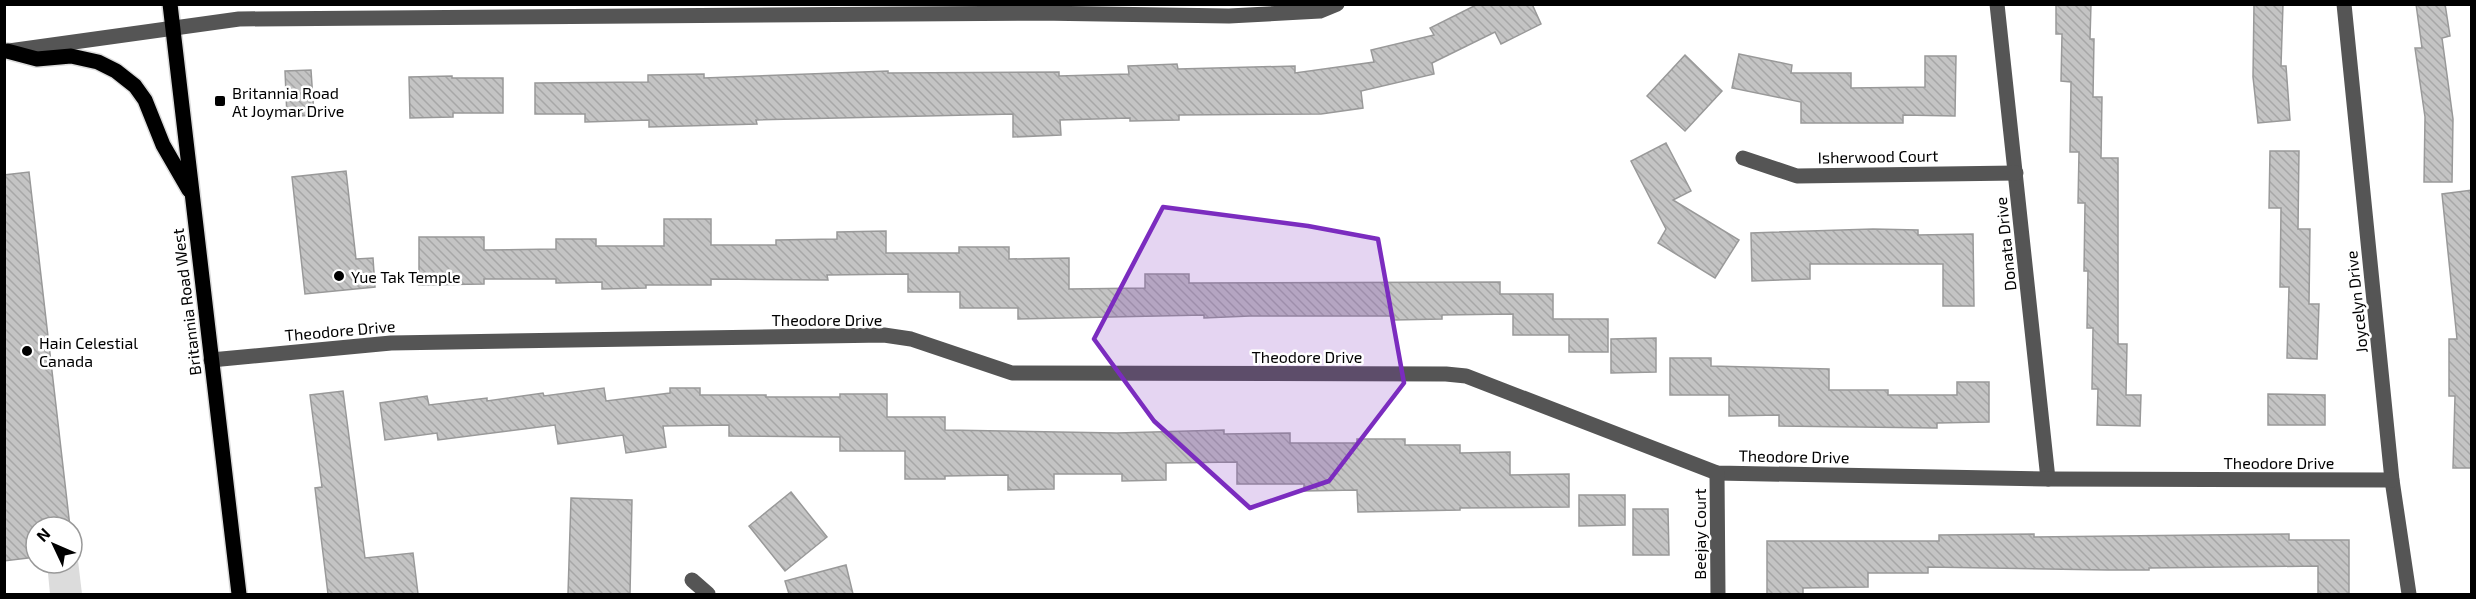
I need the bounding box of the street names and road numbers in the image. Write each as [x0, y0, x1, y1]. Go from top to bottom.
street label: Isherwood Court [1818, 145, 1938, 167]
street label: Donata Drive [1991, 196, 2019, 292]
street label: Britannia Road West [168, 227, 204, 377]
street label: Joycelyn Drive [2341, 250, 2371, 354]
street label: Theodore Drive [772, 310, 882, 329]
street label: Theodore Drive [284, 316, 396, 344]
street label: Theodore Drive [1252, 347, 1362, 366]
street label: Theodore Drive [1738, 446, 1850, 466]
street label: Theodore Drive [2224, 453, 2334, 472]
street label: Beejay Court [1690, 488, 1710, 580]

